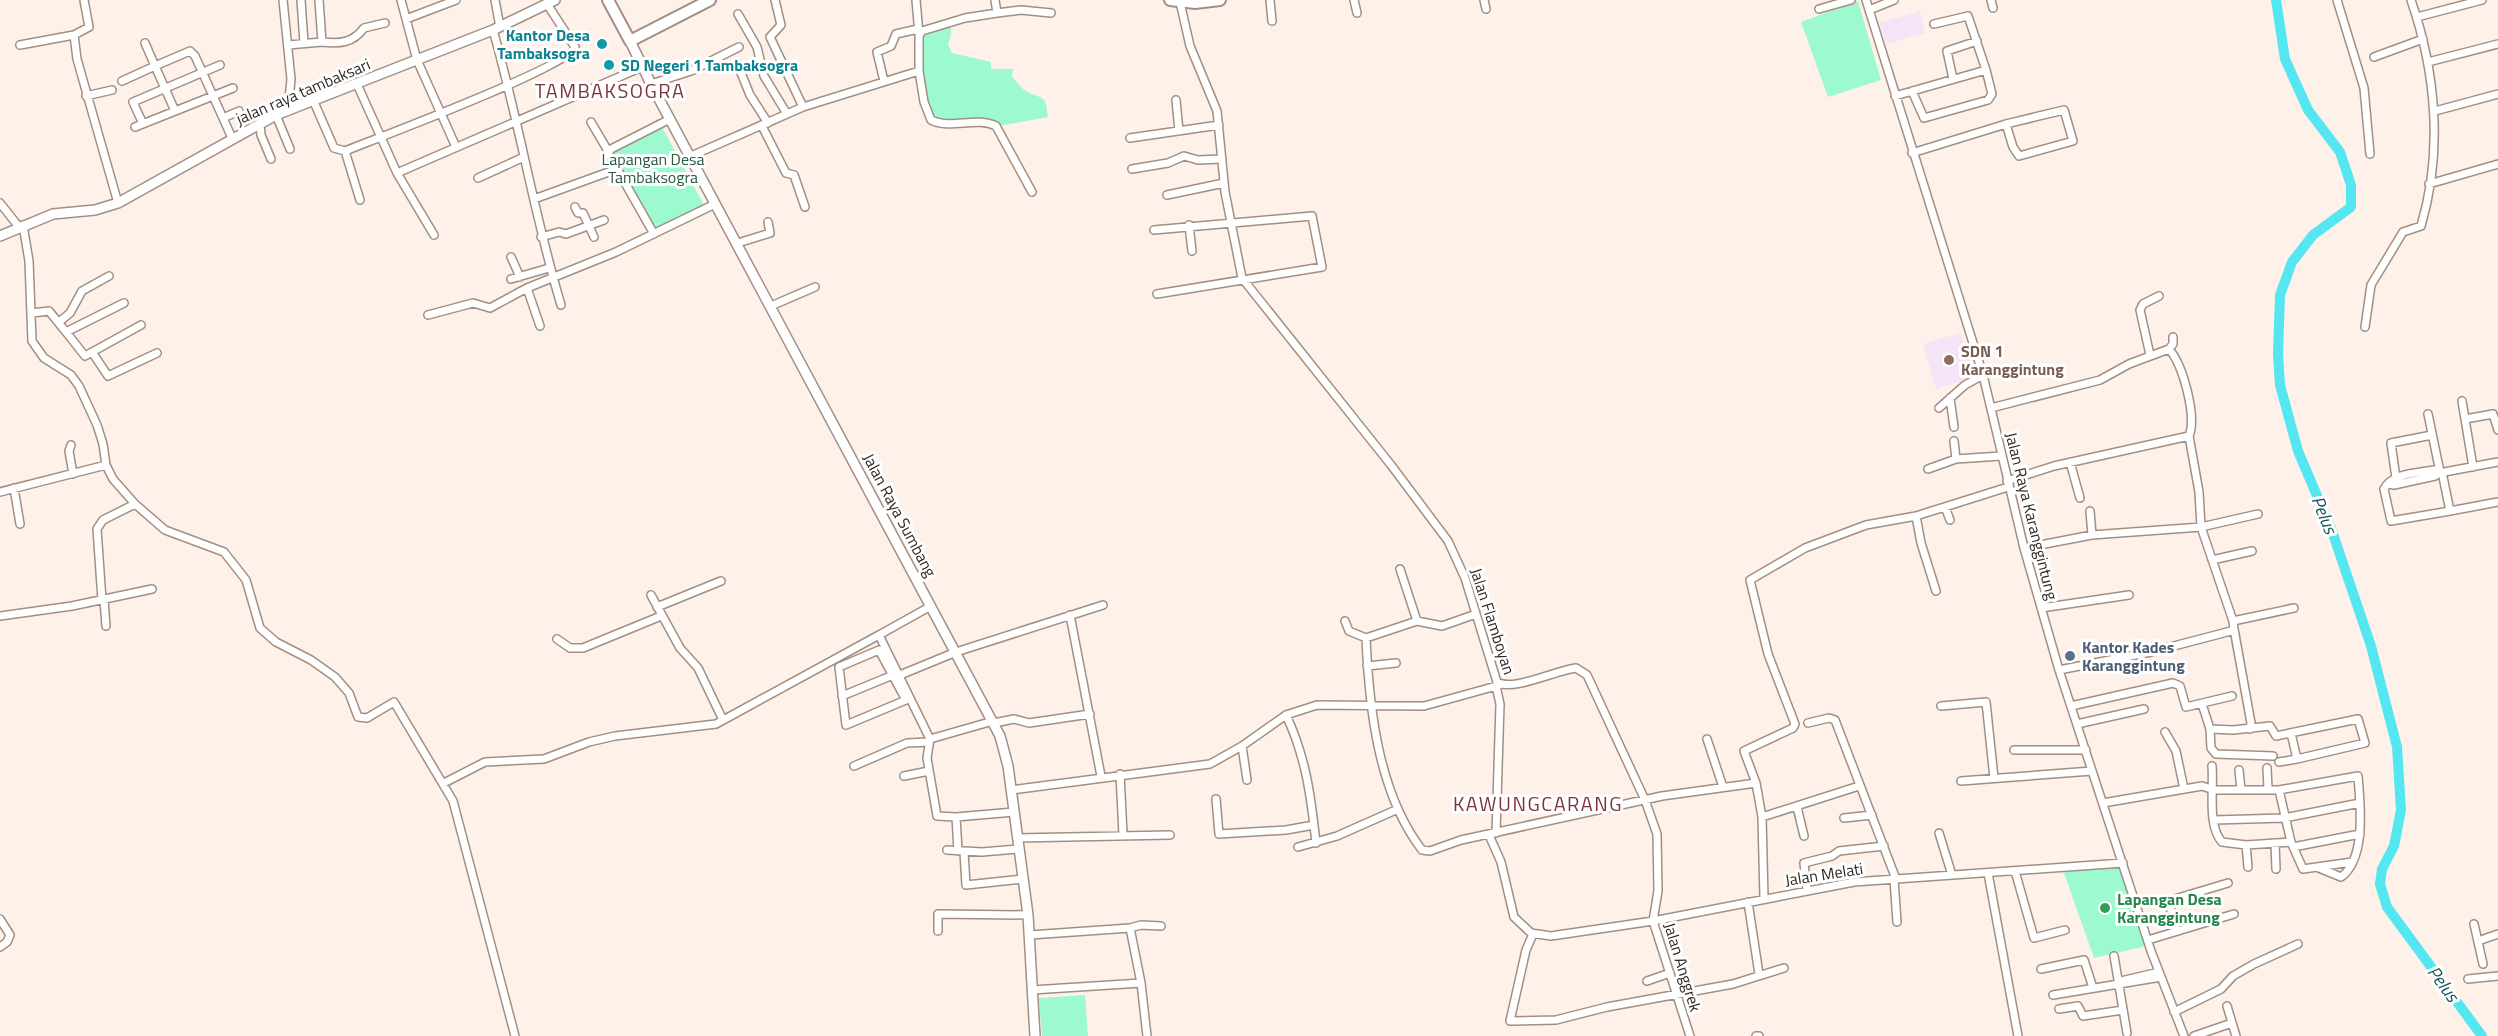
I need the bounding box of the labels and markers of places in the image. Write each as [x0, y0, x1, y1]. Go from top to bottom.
place label: Kantor Desa Tambaksogra [497, 23, 590, 65]
marker: Kantor Desa Tambaksogra [595, 37, 609, 51]
place label: SD Negeri 1 Tambaksogra [621, 53, 798, 77]
marker: SD Negeri 1 Tambaksogra [602, 58, 616, 72]
place label: SDN 1 Karanggintung [1961, 339, 2064, 381]
marker: SDN 1 Karanggintung [1942, 353, 1956, 367]
place label: Kantor Kades Karanggintung [2082, 635, 2185, 677]
marker: Kantor Kades Karanggintung [2063, 649, 2077, 663]
place label: Lapangan Desa Karanggintung [2117, 887, 2222, 929]
marker: Lapangan Desa Karanggintung [2098, 901, 2112, 915]

